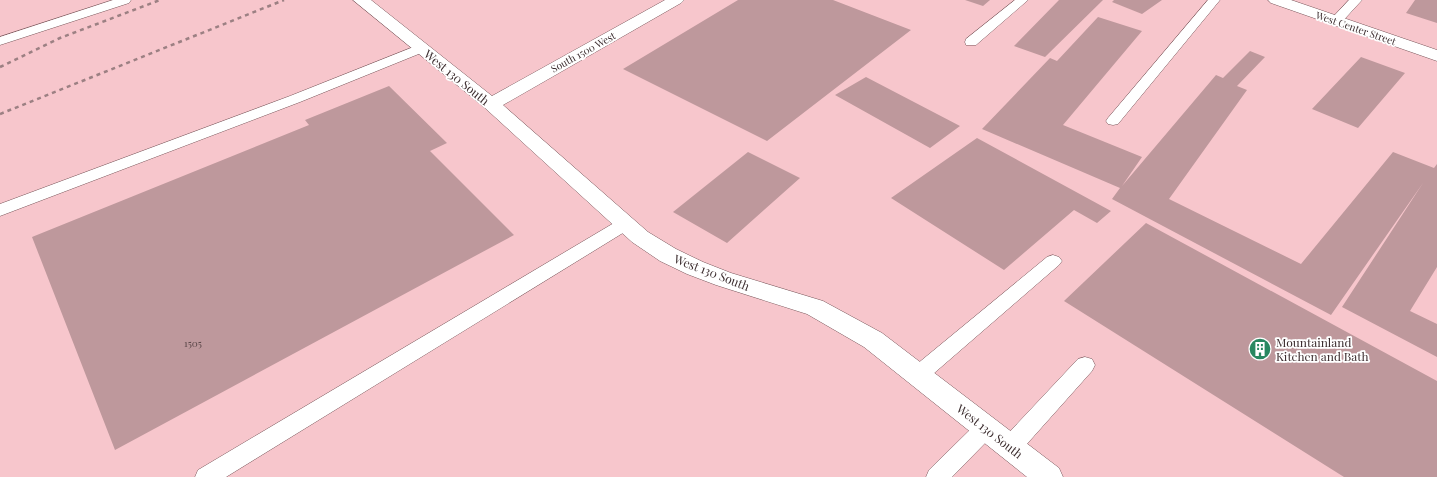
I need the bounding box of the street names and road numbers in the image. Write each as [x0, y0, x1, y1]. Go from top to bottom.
street label: West Center Street [1313, 7, 1398, 48]
street label: South 1500 West [548, 28, 618, 76]
street label: West 130 South [420, 45, 493, 108]
street label: West 130 South [671, 250, 752, 294]
street label: West 130 South [953, 400, 1026, 462]

